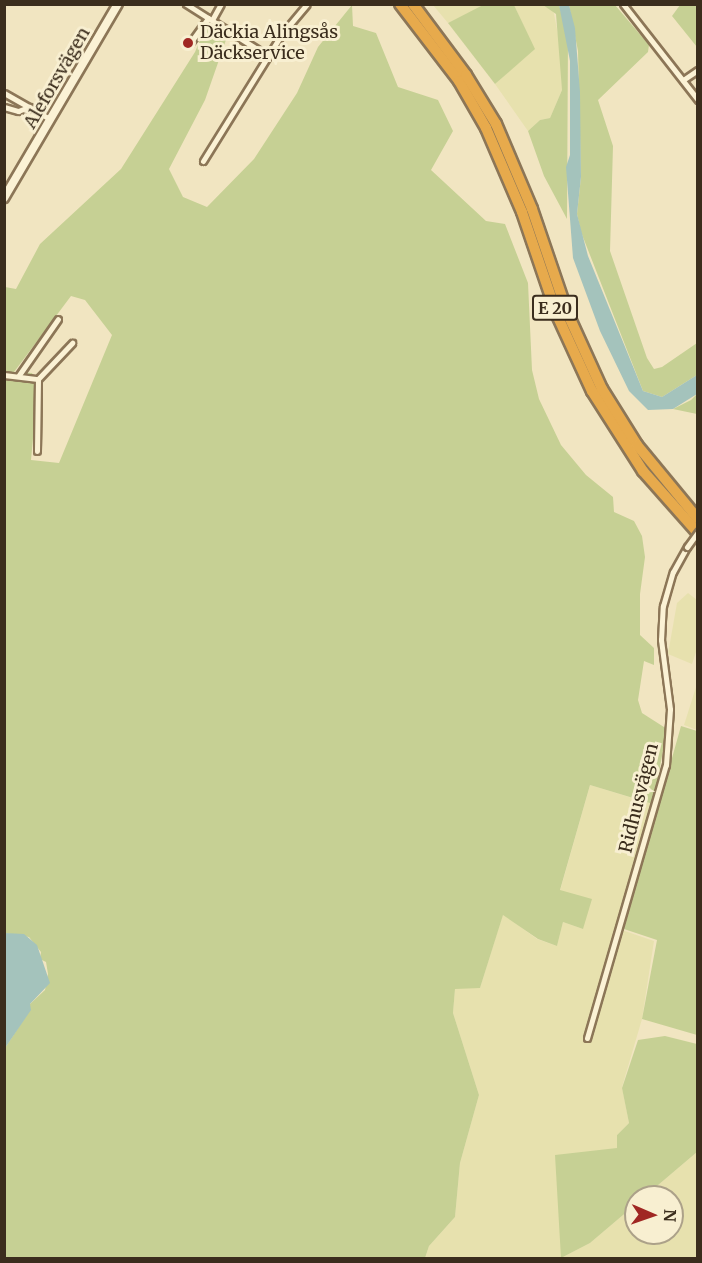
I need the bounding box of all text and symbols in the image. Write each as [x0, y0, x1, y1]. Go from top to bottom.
place label: Däckia Alingsås Däckservice [200, 22, 338, 64]
street label: Aleforsvägen [19, 24, 95, 132]
marker: Däckia Alingsås Däckservice [181, 36, 195, 50]
road number: E 20 [531, 295, 579, 321]
street label: Ridhusvägen [615, 741, 663, 855]
north arrow [624, 1185, 684, 1245]
text: N [660, 1209, 680, 1222]

